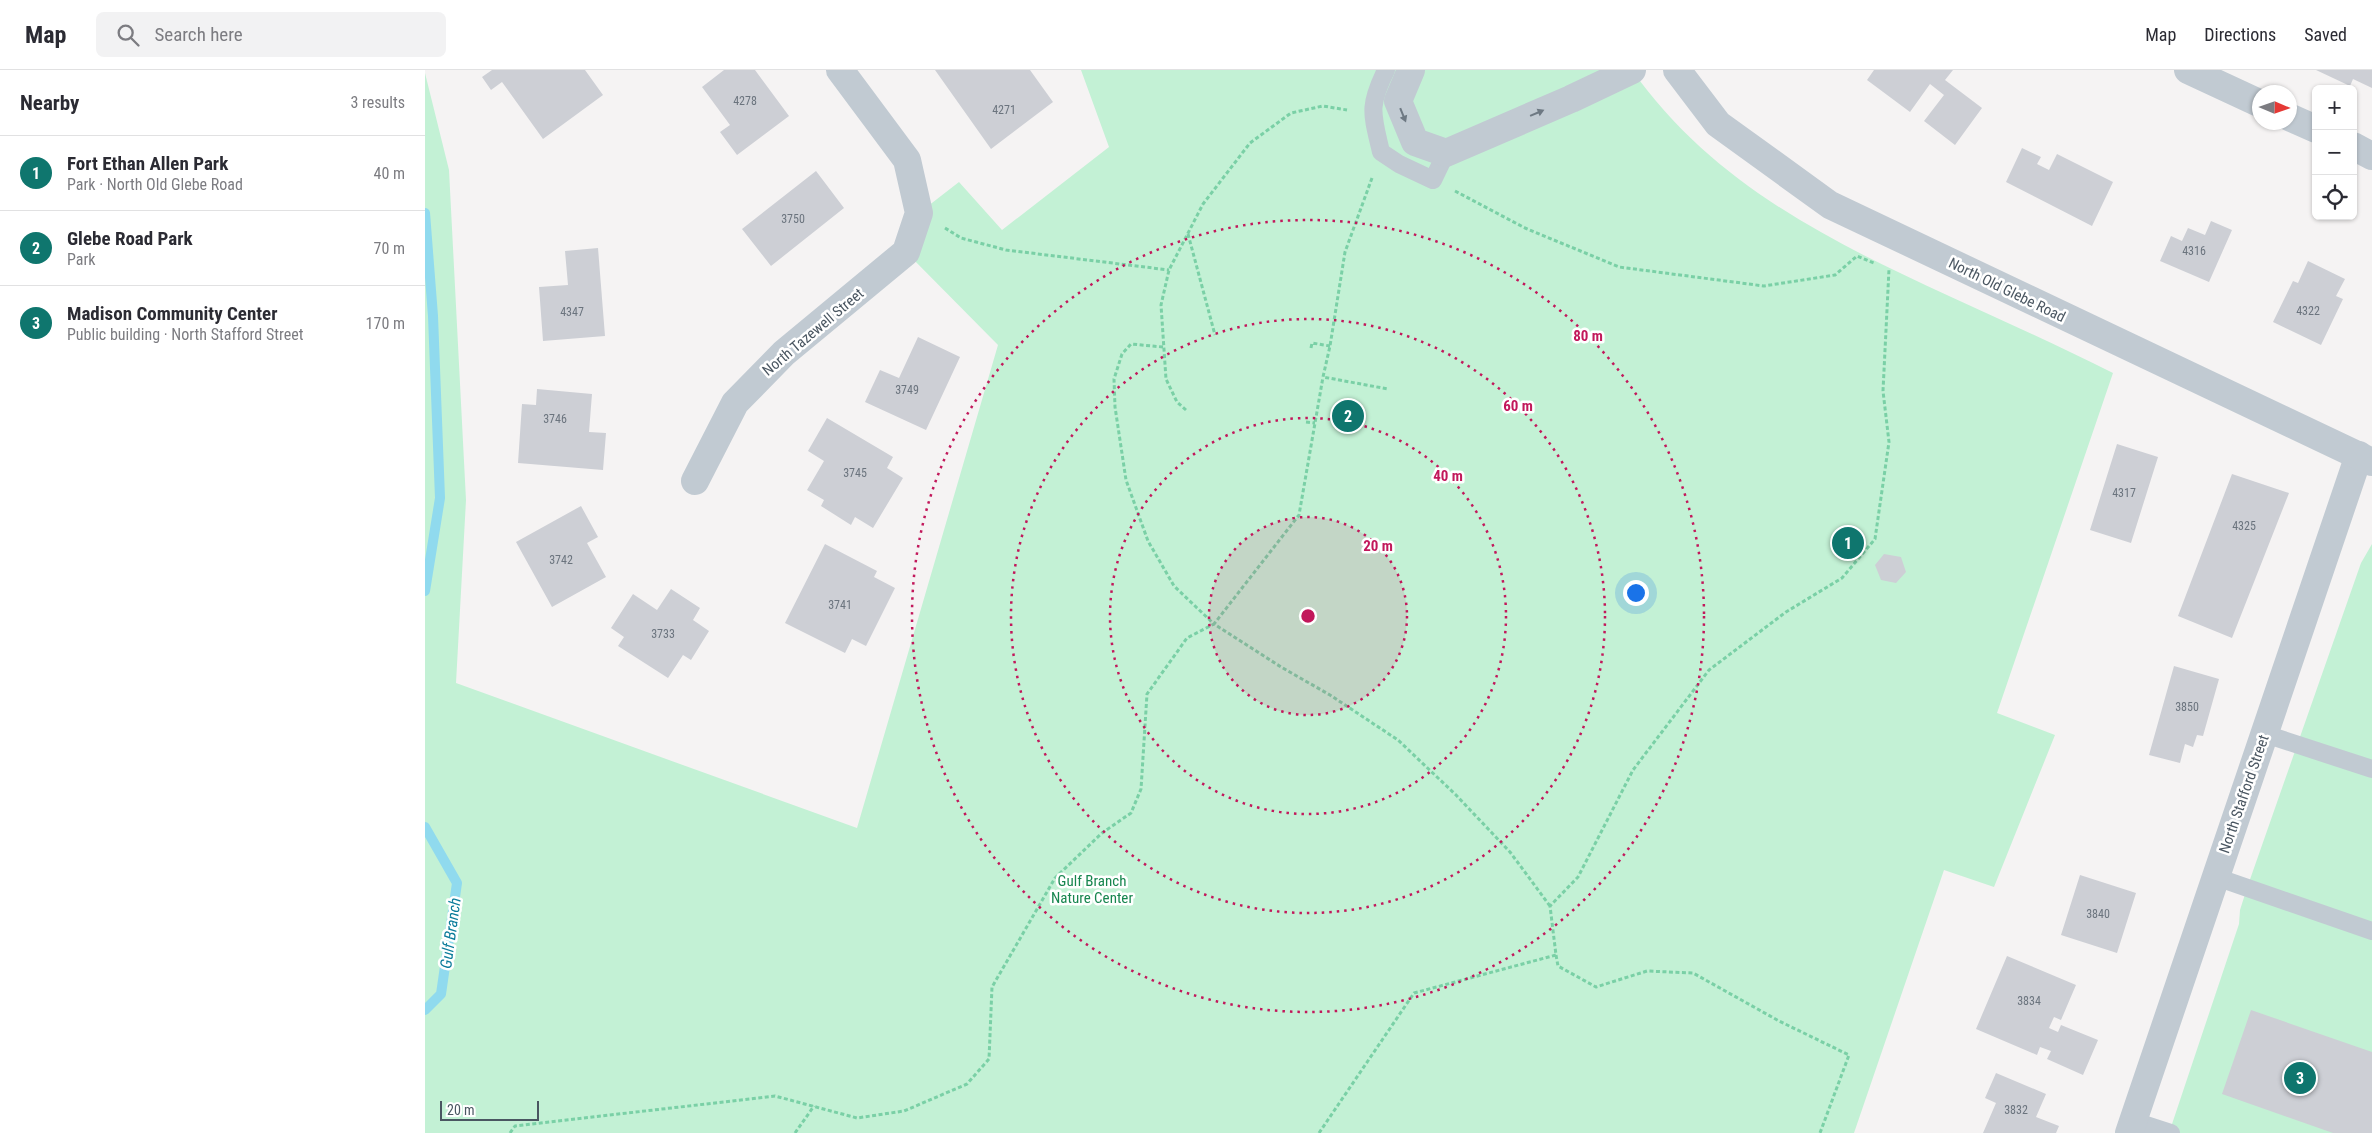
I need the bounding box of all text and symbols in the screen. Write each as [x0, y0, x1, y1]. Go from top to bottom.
search box [96, 12, 446, 57]
text: Map [25, 21, 66, 49]
icon: search [114, 21, 142, 49]
text: Search here [154, 23, 243, 46]
text: Map [2145, 24, 2176, 45]
text: Directions [2204, 24, 2276, 45]
text: Saved [2304, 24, 2347, 45]
north arrow [2252, 85, 2297, 130]
map controls [2312, 85, 2357, 220]
button: + [2312, 85, 2357, 130]
text: Nearby [20, 91, 79, 115]
text: 3 results [350, 93, 405, 112]
house number: 4278 [733, 94, 757, 108]
house number: 4271 [992, 103, 1016, 117]
one-way arrow [1400, 108, 1408, 122]
one-way arrow [1530, 109, 1545, 117]
button: − [2312, 130, 2357, 175]
text: Fort Ethan Allen Park [67, 152, 228, 175]
text: 1 [32, 164, 40, 183]
text: 40 m [373, 164, 405, 183]
text: Park · North Old Glebe Road [67, 175, 243, 194]
button: locate [2312, 175, 2357, 220]
house number: 3750 [781, 212, 805, 226]
text: Glebe Road Park [67, 227, 193, 250]
text: 2 [32, 239, 40, 258]
text: 70 m [373, 239, 405, 258]
house number: 4316 [2182, 244, 2206, 258]
text: Park [67, 250, 96, 269]
street label: North Old Glebe Road [1946, 254, 2068, 326]
street label: North Tazewell Street [759, 284, 867, 380]
text: Madison Community Center [67, 302, 277, 325]
house number: 4322 [2296, 304, 2320, 318]
house number: 4347 [560, 305, 584, 319]
text: 3 [32, 314, 40, 333]
text: 170 m [366, 314, 405, 333]
text: Public building · North Stafford Street [67, 325, 303, 344]
text: 80 m [1573, 327, 1603, 345]
house number: 3749 [895, 383, 919, 397]
pin: 2 [1332, 397, 1364, 435]
text: 60 m [1503, 397, 1533, 415]
house number: 3746 [543, 412, 567, 426]
house number: 3745 [843, 466, 867, 480]
text: 40 m [1433, 467, 1463, 485]
house number: 4317 [2112, 486, 2136, 500]
house number: 4325 [2232, 519, 2256, 533]
pin: 1 [1832, 524, 1864, 562]
text: 20 m [1363, 537, 1393, 555]
house number: 3742 [549, 553, 573, 567]
your location [1623, 580, 1649, 606]
house number: 3741 [828, 598, 852, 612]
centre of rings [1299, 607, 1317, 625]
house number: 3733 [651, 627, 675, 641]
house number: 3850 [2175, 700, 2199, 714]
street label: North Stafford Street [2215, 733, 2273, 855]
park label: Gulf Branch Nature Center [1051, 872, 1133, 907]
water label: Gulf Branch [436, 896, 465, 970]
house number: 3840 [2086, 907, 2110, 921]
house number: 3834 [2017, 994, 2041, 1008]
pin: 3 [2284, 1059, 2316, 1097]
scale bar [440, 1098, 539, 1121]
text: 20 m [447, 1102, 475, 1118]
house number: 3832 [2004, 1103, 2028, 1117]

